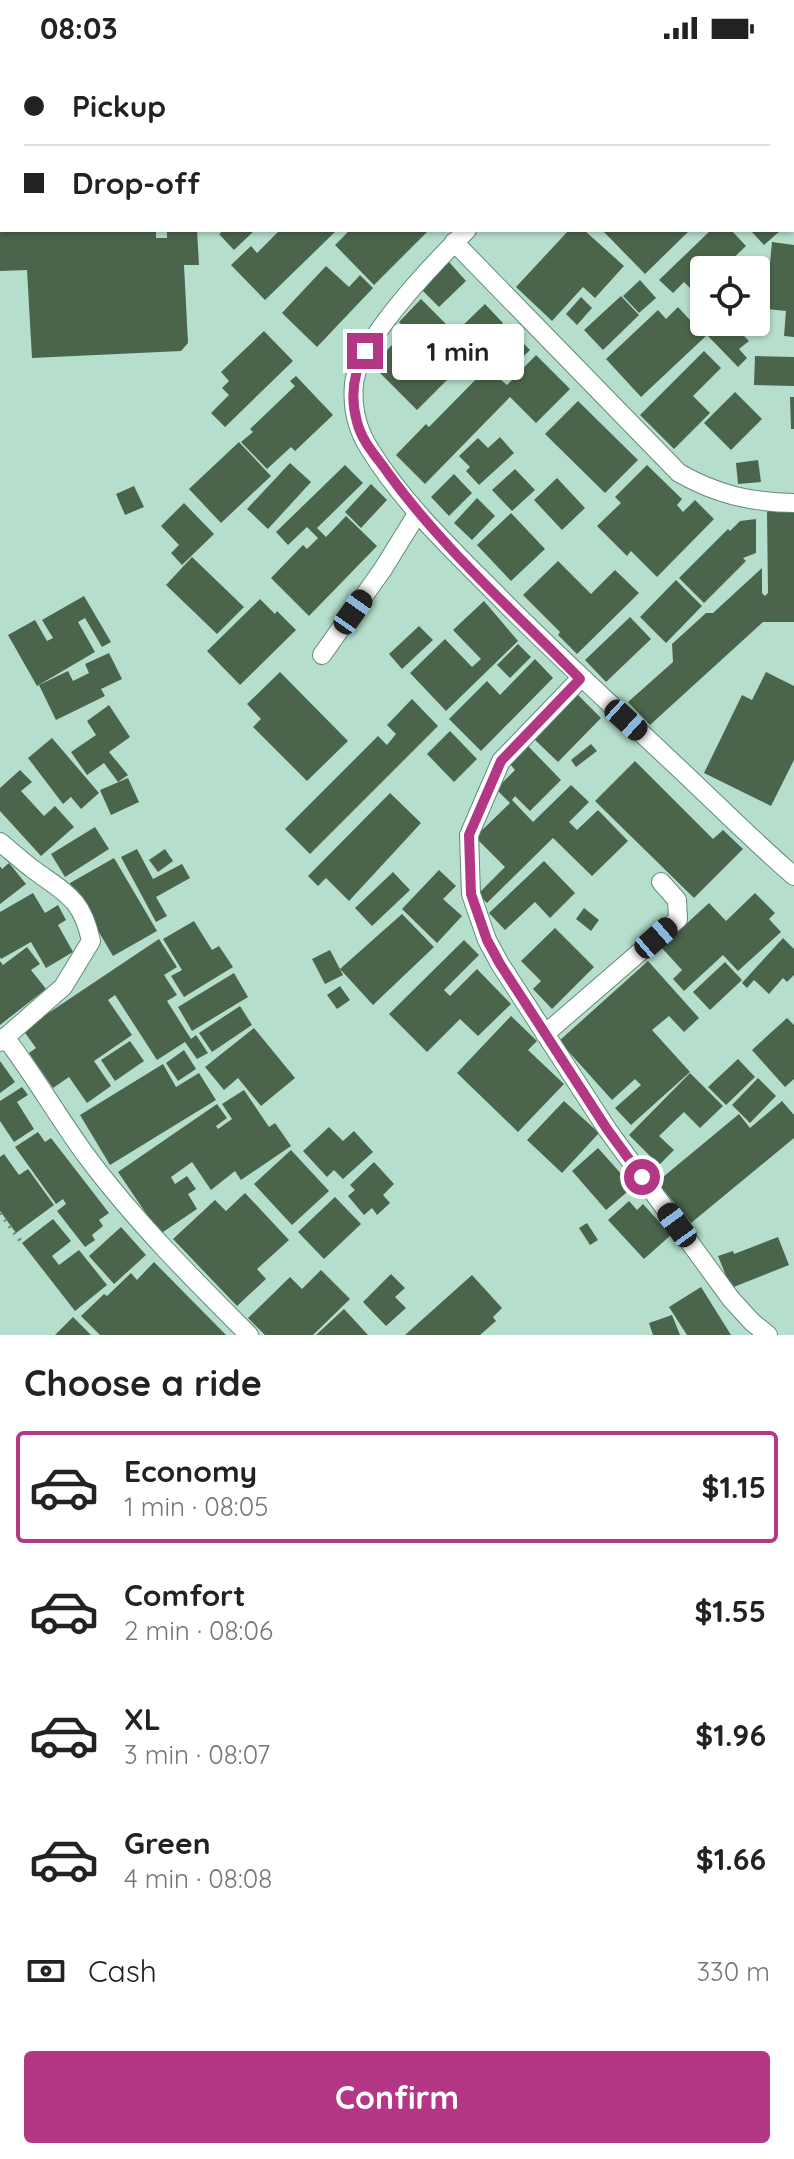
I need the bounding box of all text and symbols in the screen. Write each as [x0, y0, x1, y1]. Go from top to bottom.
text: 08:03 [40, 9, 118, 47]
text: Pickup [72, 87, 166, 125]
text: Drop-off [72, 164, 200, 202]
map controls [690, 256, 770, 336]
button: locate [690, 256, 770, 336]
callout: 1 min [393, 323, 525, 379]
route end [347, 333, 383, 369]
text: 1 min [427, 335, 490, 368]
car [329, 585, 377, 639]
car [600, 695, 652, 745]
car [630, 913, 682, 963]
route start [624, 1159, 660, 1195]
car [653, 1199, 701, 1251]
text: Choose a ride [24, 1360, 262, 1405]
icon: car [28, 1451, 100, 1523]
text: Economy [124, 1452, 257, 1490]
text: $1.15 [702, 1468, 766, 1506]
text: 1 min · 08:05 [124, 1490, 268, 1523]
icon: car [28, 1575, 100, 1647]
text: Comfort [124, 1576, 245, 1614]
text: $1.55 [694, 1592, 766, 1630]
text: 2 min · 08:06 [124, 1614, 273, 1647]
icon: car [28, 1699, 100, 1771]
text: XL [124, 1700, 161, 1738]
text: $1.96 [695, 1716, 766, 1754]
text: 3 min · 08:07 [124, 1738, 270, 1771]
icon: car [28, 1823, 100, 1895]
text: Green [124, 1824, 211, 1862]
text: $1.66 [696, 1840, 766, 1878]
text: 4 min · 08:08 [124, 1862, 272, 1895]
icon: cash [24, 1949, 68, 1993]
text: Cash [88, 1952, 157, 1990]
text: 330 m [696, 1955, 770, 1988]
button: Confirm [24, 2051, 770, 2143]

